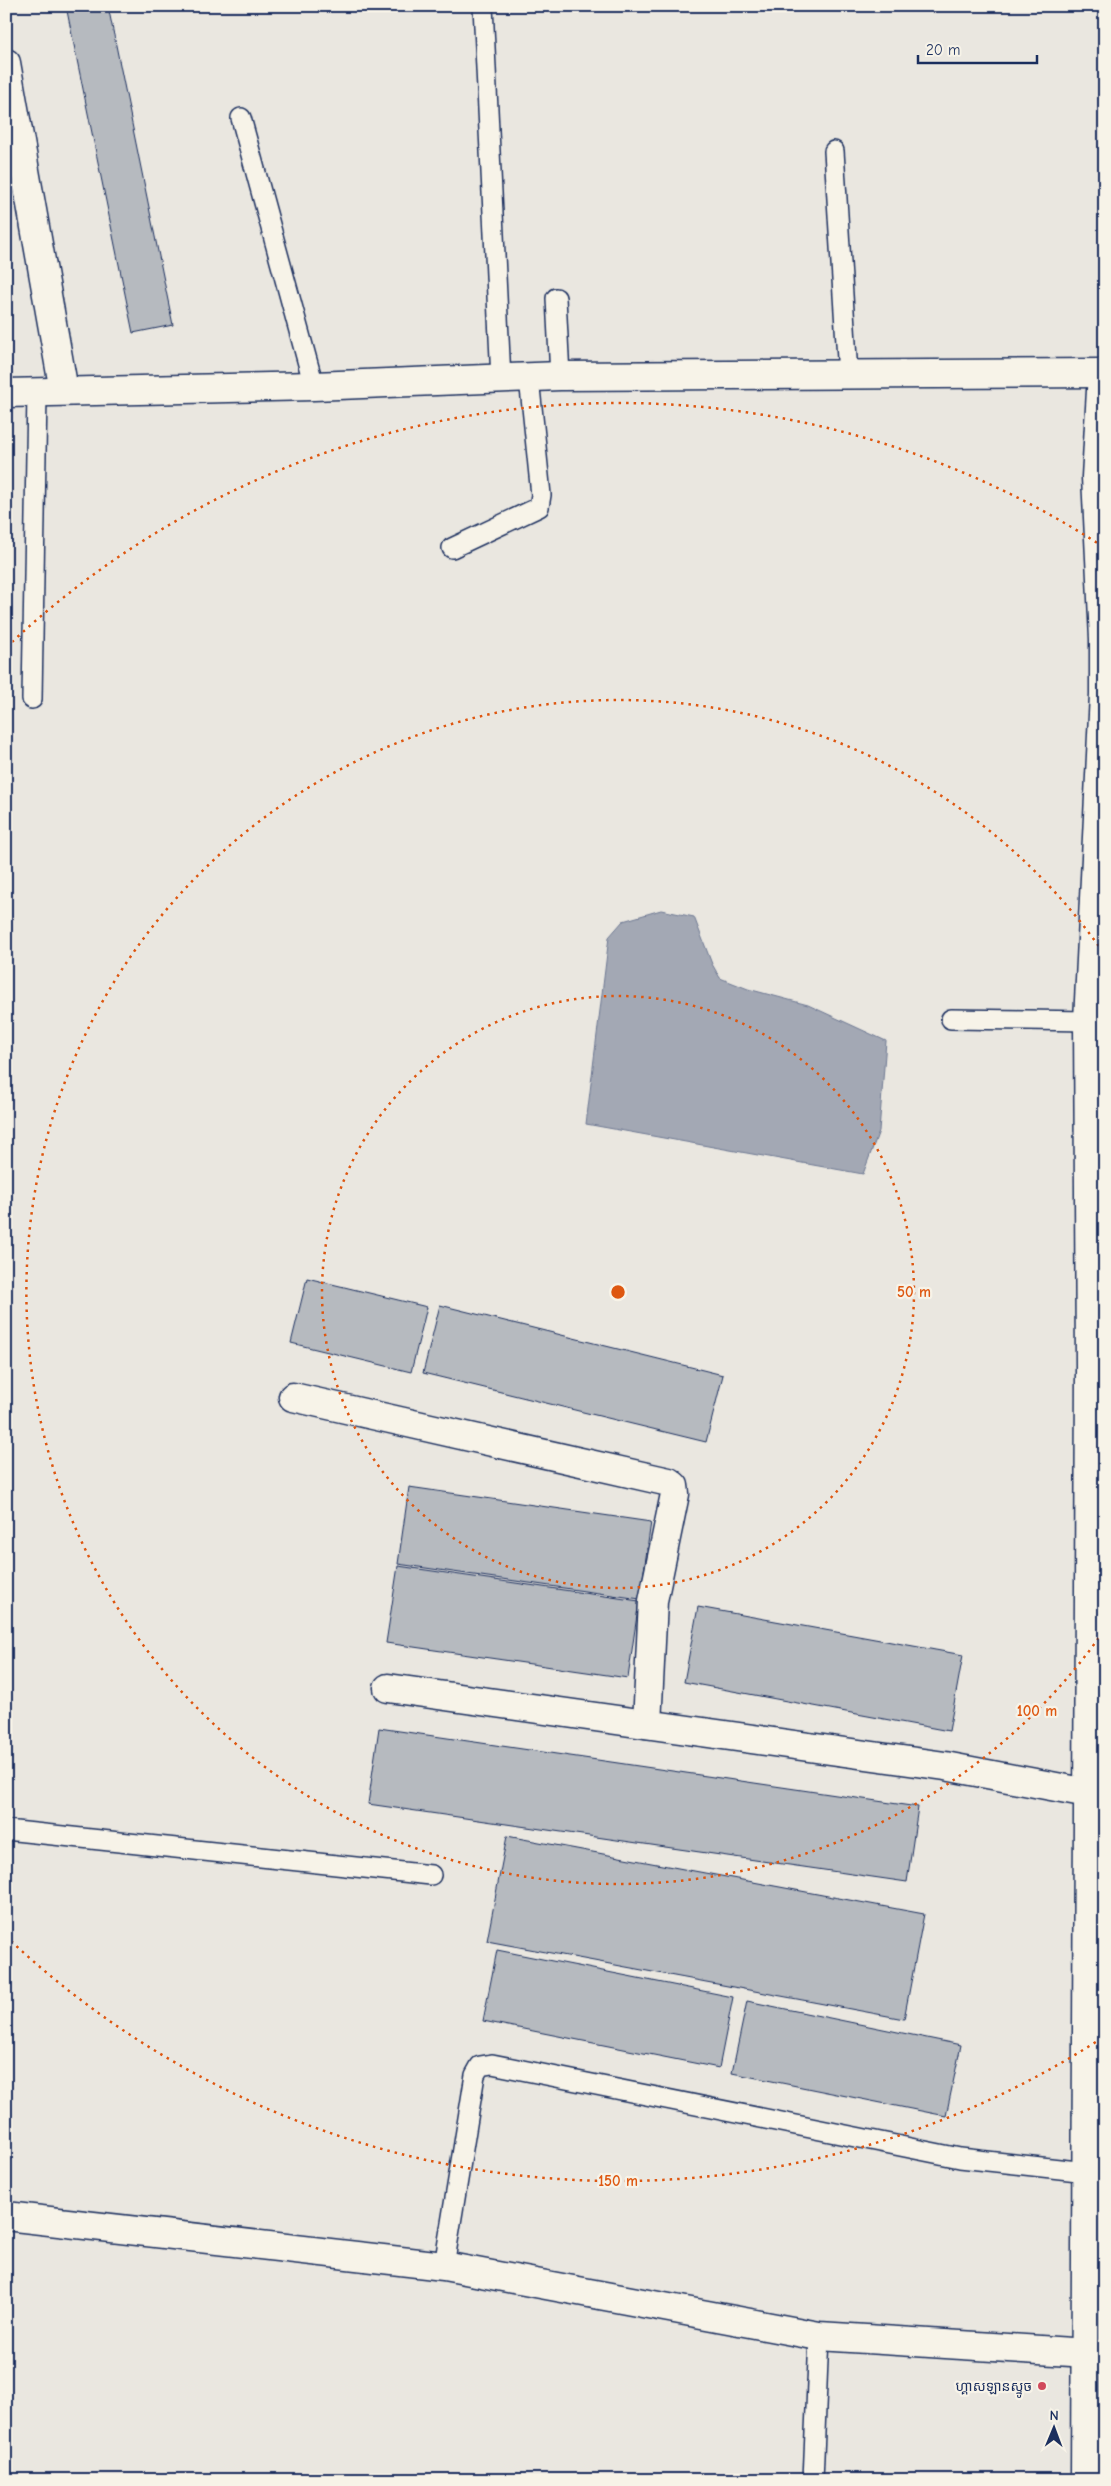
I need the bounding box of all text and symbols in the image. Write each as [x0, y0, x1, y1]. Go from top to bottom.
scale bar [918, 32, 1037, 64]
text: 20 m [926, 41, 960, 59]
centre of rings [609, 1283, 627, 1301]
text: 50 m [897, 1283, 931, 1301]
text: 100 m [1017, 1702, 1057, 1720]
text: 150 m [598, 2172, 638, 2190]
place label: ហ្គាសឡានស្ទូច [956, 2378, 1032, 2398]
marker: ហ្គាសឡានស្ទូច [1036, 2380, 1048, 2392]
north arrow [1028, 2404, 1078, 2454]
text: N [1050, 2407, 1059, 2424]

